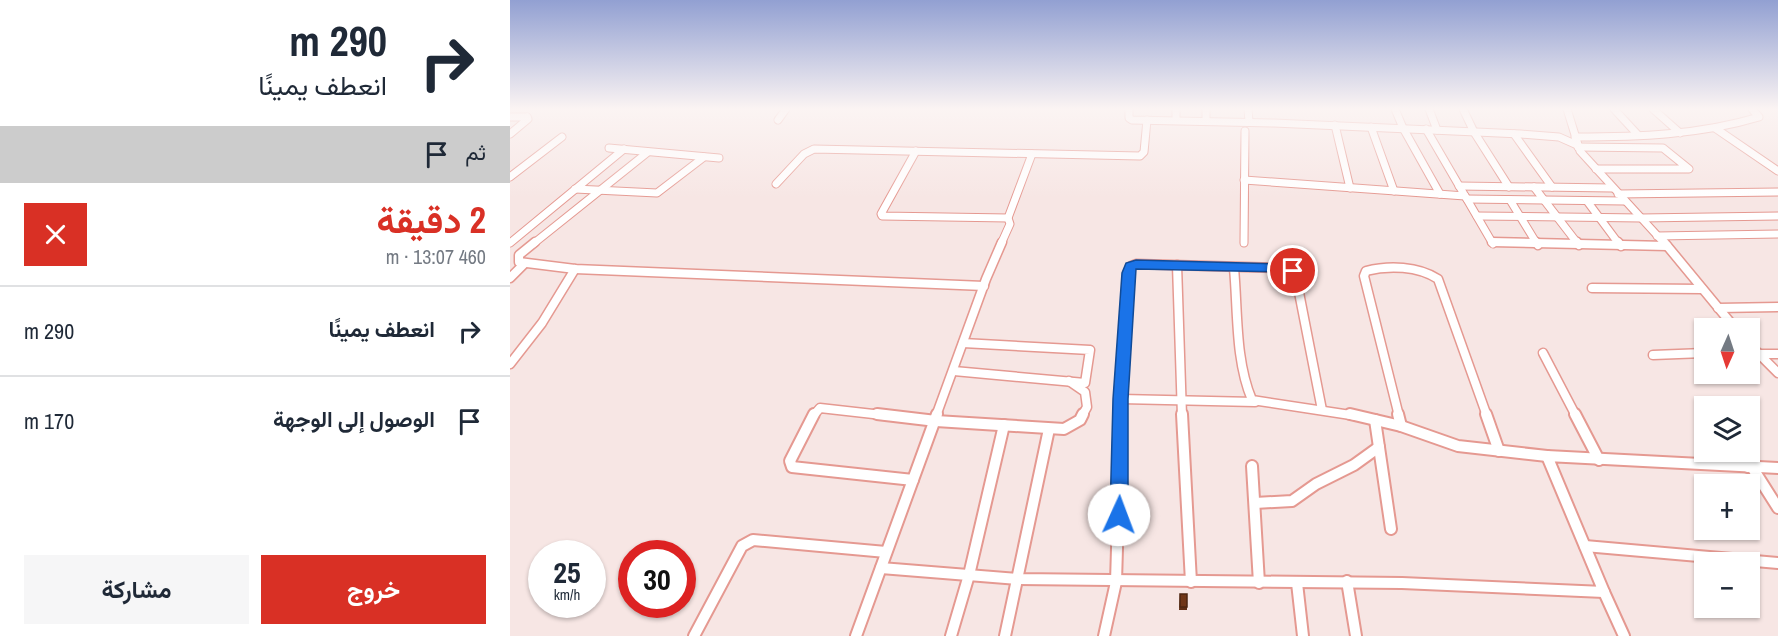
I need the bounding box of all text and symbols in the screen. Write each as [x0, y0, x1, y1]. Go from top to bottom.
text: 290 m [289, 13, 387, 69]
icon: right [408, 24, 486, 102]
text: انعطف يمينًا [258, 67, 387, 103]
text: ثم [465, 137, 486, 167]
icon: arrive [420, 138, 453, 171]
text: 2 دقيقة [376, 196, 486, 244]
button: close [24, 203, 87, 266]
text: 460 m · 13:07 [386, 243, 486, 270]
pin [1267, 245, 1318, 296]
icon: arrive [1276, 254, 1309, 287]
text: انعطف يمينًا [329, 314, 435, 344]
icon: right [453, 315, 486, 348]
text: 290 m [24, 316, 74, 346]
north arrow [1694, 318, 1760, 384]
map controls [1694, 318, 1760, 618]
button: layers [1694, 396, 1760, 462]
text: الوصول إلى الوجهة [273, 404, 435, 434]
icon: arrive [453, 405, 486, 438]
text: 170 m [24, 406, 74, 436]
button: + [1694, 474, 1760, 540]
position arrow [1087, 483, 1151, 547]
speed limit sign: 30 [618, 540, 696, 618]
text: 25 [553, 552, 581, 592]
button: − [1694, 552, 1760, 618]
button: مشاركة [24, 555, 249, 624]
button: خروج [261, 555, 486, 624]
text: km/h [554, 584, 580, 605]

